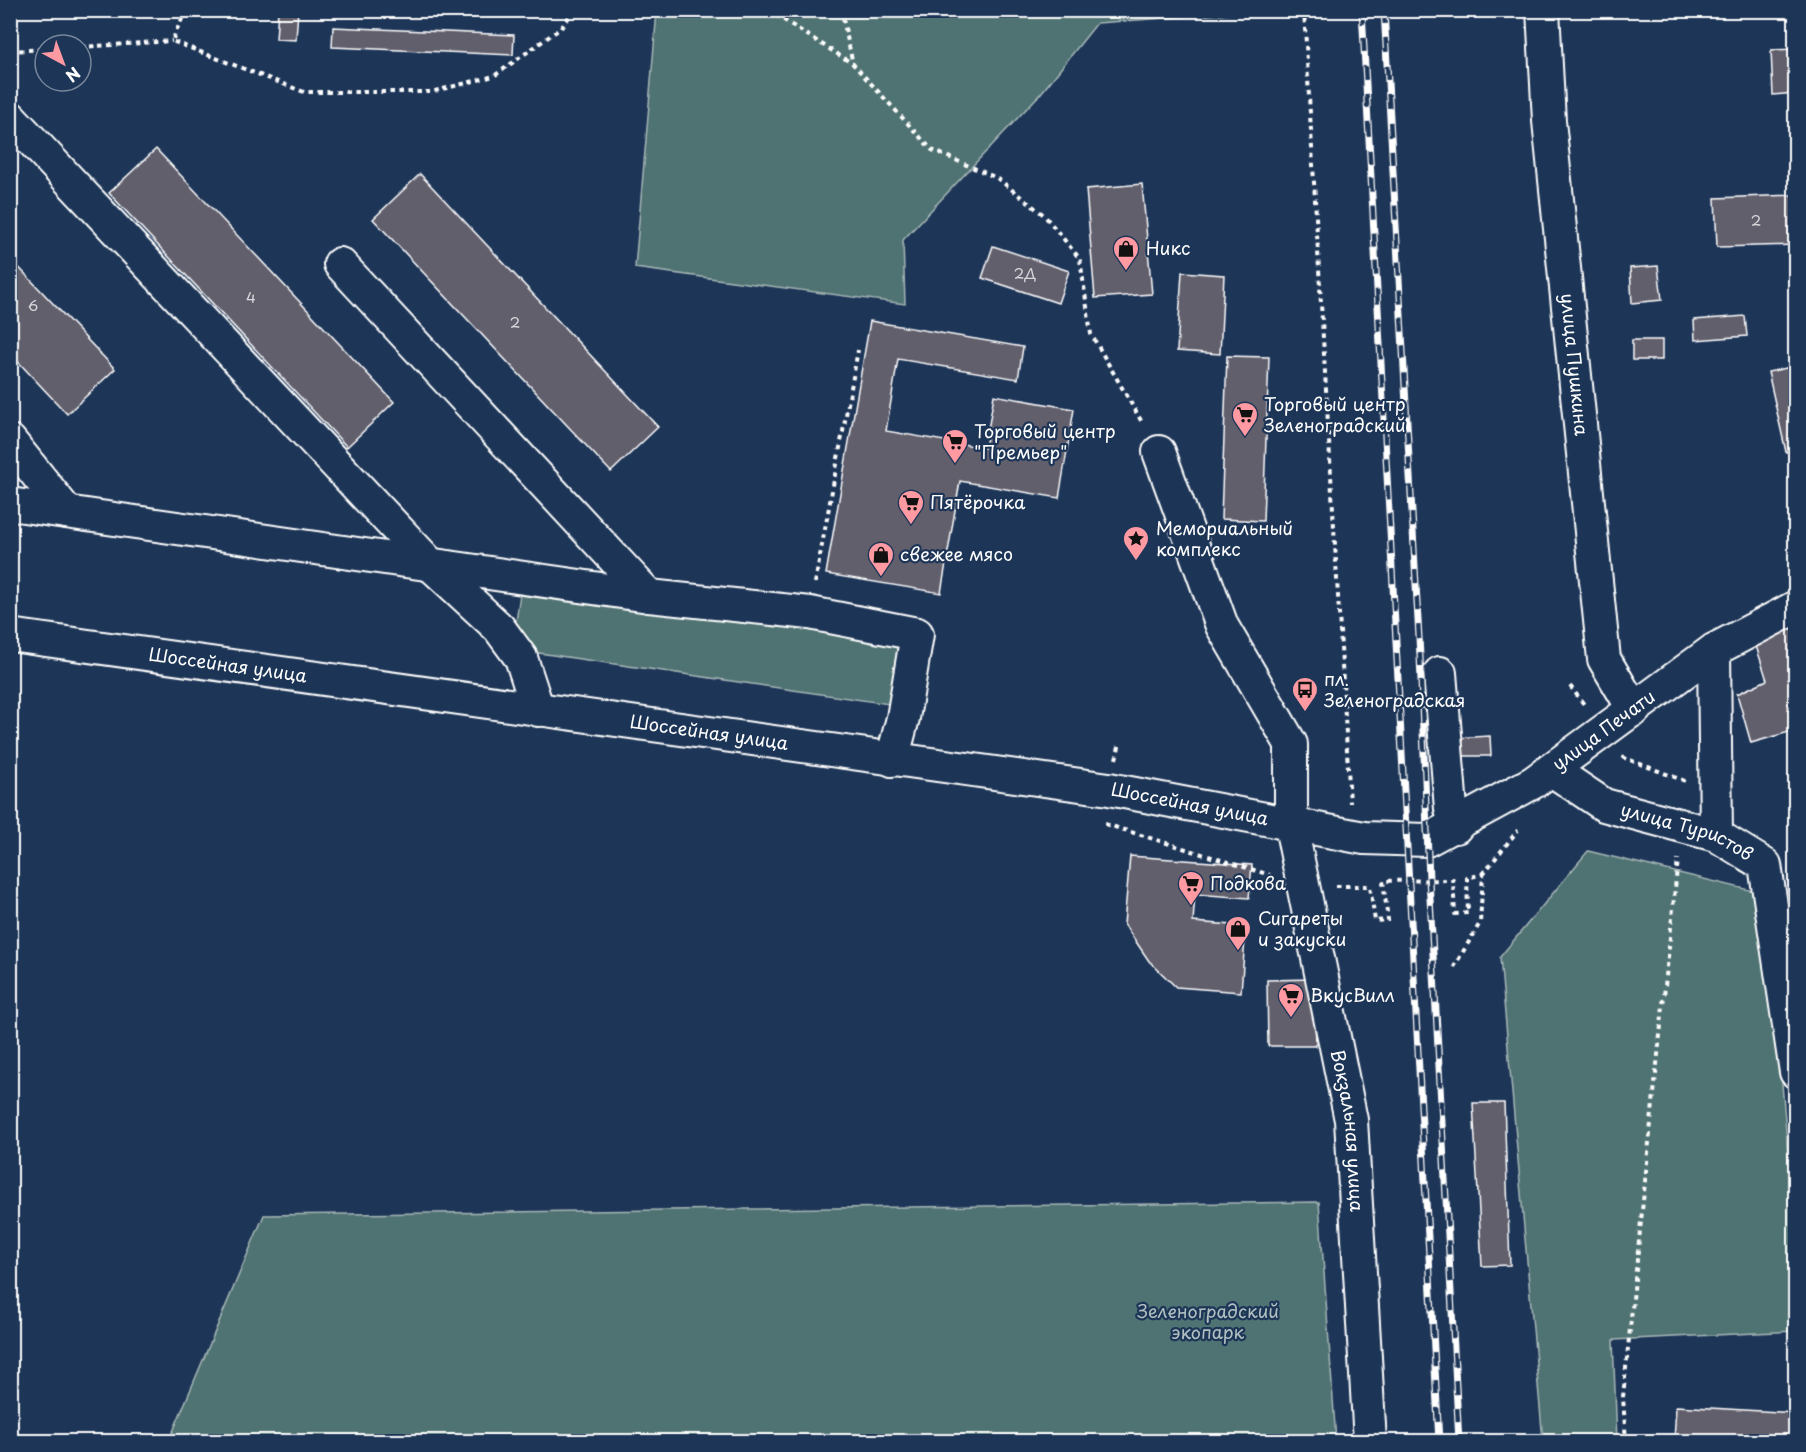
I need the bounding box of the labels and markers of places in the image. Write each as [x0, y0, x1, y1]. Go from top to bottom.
shop icon: Никс [1111, 234, 1141, 272]
place label: Никс [1146, 234, 1190, 261]
place label: Торговый центр Зеленоградский [1264, 390, 1406, 438]
supermarket icon: Торговый центр Зеленоградский [1230, 400, 1260, 438]
place label: Торговый центр "Премьер" [974, 417, 1115, 465]
supermarket icon: Торговый центр "Премьер" [940, 427, 970, 465]
supermarket icon: Пятёрочка [896, 488, 926, 526]
place label: Пятёрочка [930, 488, 1026, 515]
place label: Мемориальный комплекс [1156, 514, 1293, 562]
place icon: Мемориальный комплекс [1121, 524, 1151, 562]
shop icon: свежее мясо [866, 540, 896, 578]
place label: свежее мясо [900, 540, 1013, 567]
place label: пл. Зеленоградская [1324, 665, 1465, 713]
bus stop icon: пл. Зеленоградская [1290, 675, 1320, 713]
supermarket icon: Подкова [1176, 869, 1206, 907]
place label: Подкова [1210, 869, 1287, 896]
place label: Сигареты и закуски [1258, 904, 1346, 952]
shop icon: Сигареты и закуски [1223, 914, 1253, 952]
supermarket icon: ВкусВилл [1276, 981, 1306, 1019]
place label: ВкусВилл [1310, 981, 1395, 1008]

